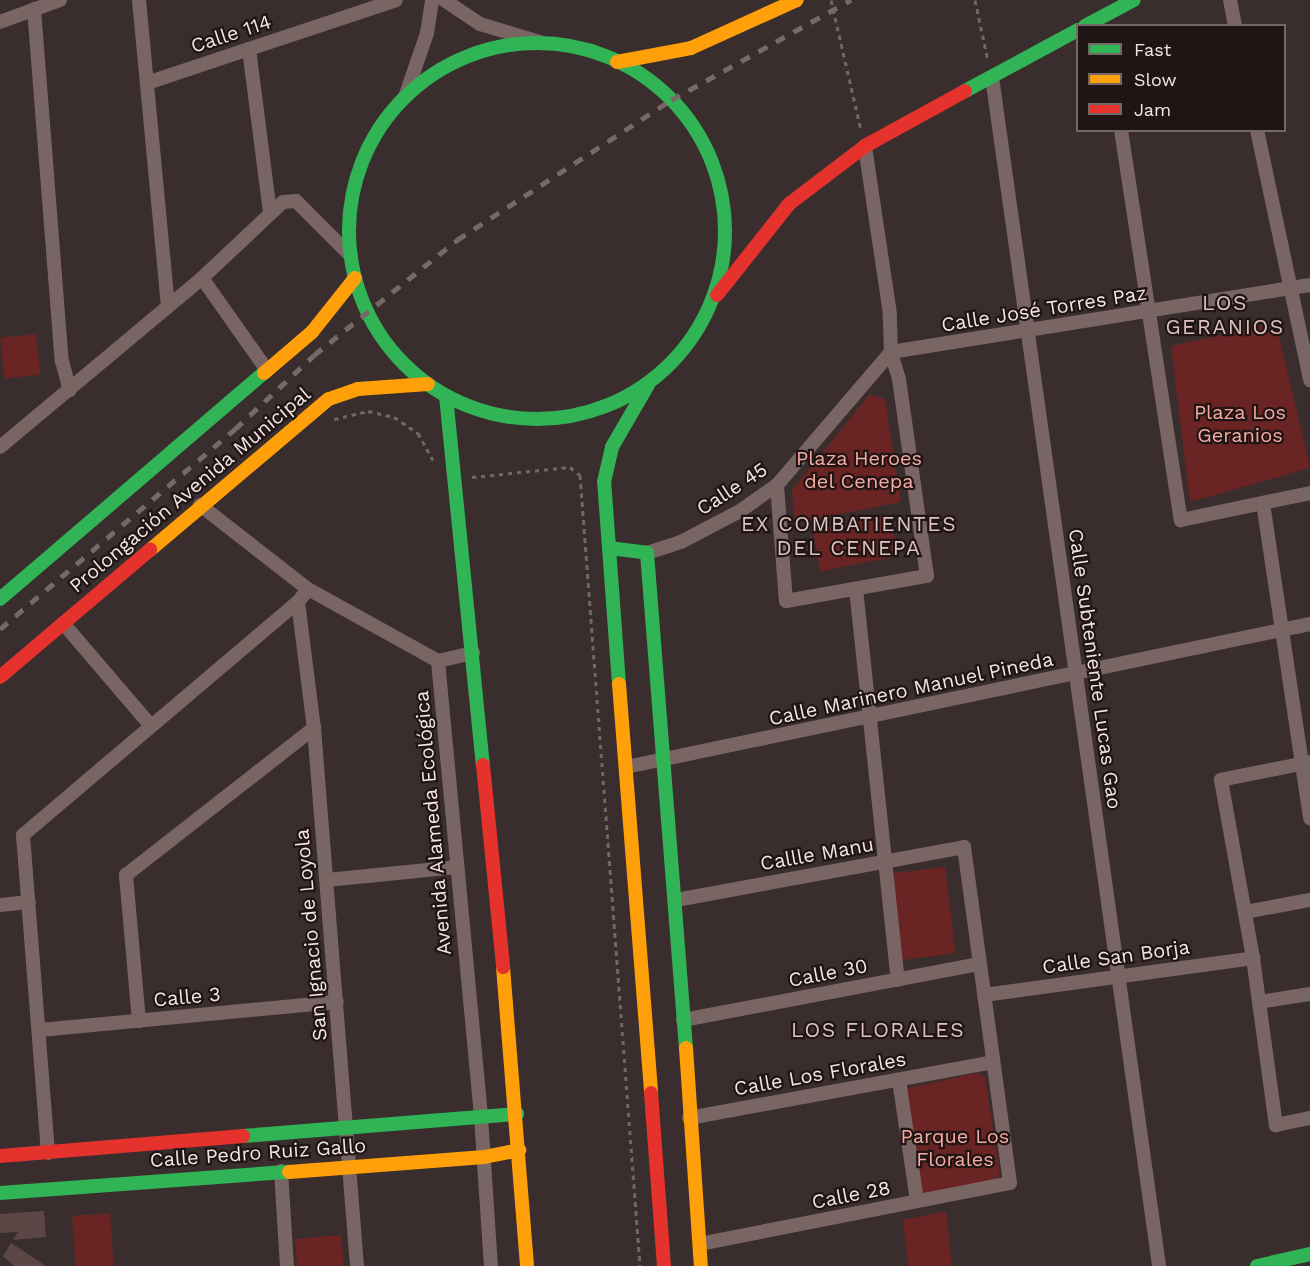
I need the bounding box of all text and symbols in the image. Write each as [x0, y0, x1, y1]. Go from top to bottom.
street label: Calle 114 [188, 10, 274, 58]
legend [1076, 24, 1286, 132]
text: Fast [1134, 39, 1171, 60]
text: Slow [1134, 69, 1177, 90]
text: Jam [1134, 99, 1171, 120]
street label: Calle José Torres Paz [939, 281, 1149, 337]
district label: LOS GERANIOS [1165, 290, 1285, 340]
street label: Prolongación Avenida Municipal [64, 382, 316, 598]
park label: Plaza Los Geranios [1194, 401, 1286, 448]
park label: Plaza Heroes del Cenepa [796, 447, 922, 494]
street label: Calle 45 [692, 457, 772, 521]
district label: EX COMBATIENTES DEL CENEPA [741, 511, 957, 561]
street label: Calle Subteniente Lucas Gao [1063, 527, 1127, 811]
street label: Calle Marinero Manuel Pineda [766, 647, 1056, 731]
street label: Avenida Alameda Ecológica [409, 689, 457, 957]
street label: San Ignacio de Loyola [290, 828, 332, 1042]
street label: Callle Manu [758, 832, 876, 876]
street label: Calle San Borja [1041, 935, 1191, 979]
street label: Calle 30 [787, 954, 869, 992]
street label: Calle 3 [152, 982, 222, 1012]
district label: LOS FLORALES [791, 1017, 965, 1043]
street label: Calle Los Florales [732, 1047, 908, 1101]
park label: Parque Los Florales [901, 1125, 1009, 1172]
street label: Calle Pedro Ruiz Gallo [149, 1133, 367, 1173]
street label: Calle 28 [810, 1176, 892, 1214]

